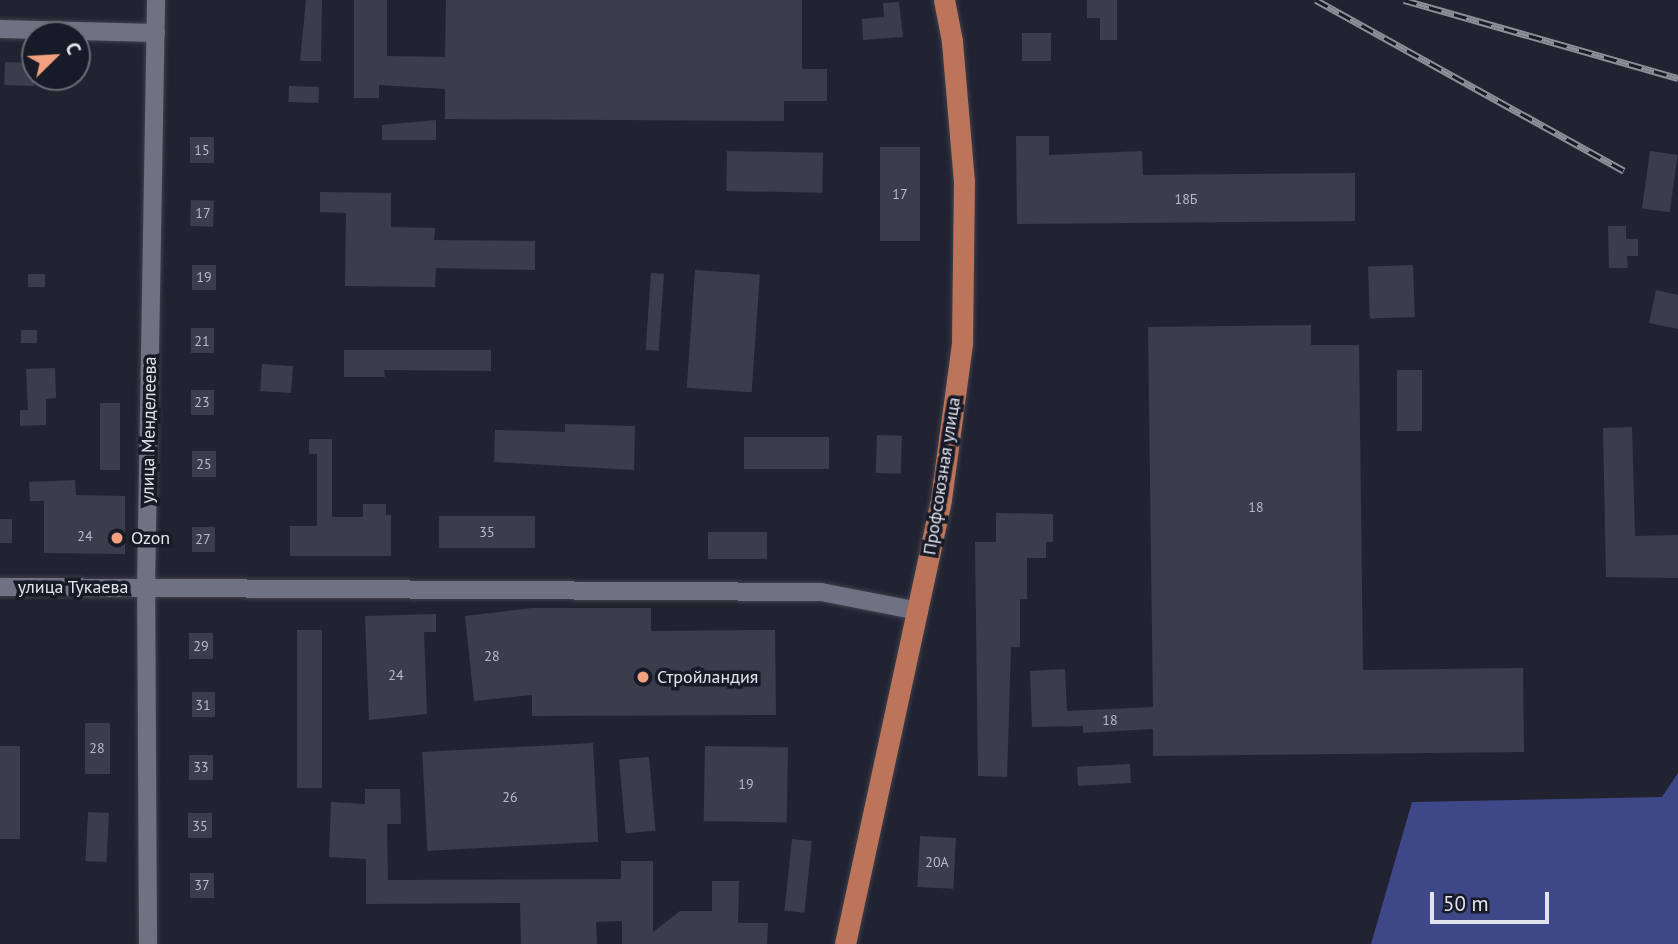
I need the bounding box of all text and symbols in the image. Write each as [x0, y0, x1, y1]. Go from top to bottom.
north arrow [21, 21, 91, 91]
text: С [60, 39, 86, 58]
house number: 15 [194, 142, 210, 158]
house number: 17 [892, 186, 908, 202]
house number: 18Б [1175, 191, 1197, 207]
house number: 17 [195, 205, 211, 221]
house number: 19 [196, 269, 212, 285]
house number: 21 [194, 333, 210, 349]
street label: улица Менделеева [137, 356, 161, 504]
house number: 23 [194, 394, 210, 410]
street label: Профсоюзная улица [919, 396, 965, 556]
house number: 25 [196, 456, 212, 472]
house number: 18 [1248, 499, 1264, 515]
house number: 35 [479, 524, 495, 540]
place label: Ozon [131, 527, 170, 549]
house number: 24 [77, 528, 93, 544]
marker: Ozon [109, 530, 125, 546]
house number: 27 [195, 531, 211, 547]
street label: улица Тукаева [17, 576, 129, 598]
house number: 29 [193, 638, 209, 654]
house number: 28 [484, 648, 500, 664]
place label: Стройландия [657, 666, 758, 688]
house number: 24 [388, 667, 404, 683]
marker: Стройландия [635, 669, 651, 685]
house number: 31 [195, 697, 211, 713]
house number: 18 [1102, 712, 1118, 728]
house number: 28 [89, 740, 105, 756]
house number: 33 [193, 759, 209, 775]
house number: 19 [738, 776, 754, 792]
house number: 26 [502, 789, 518, 805]
house number: 35 [192, 818, 208, 834]
house number: 20А [925, 854, 949, 870]
house number: 37 [194, 877, 210, 893]
scale bar [1433, 878, 1552, 922]
text: 50 m [1443, 890, 1489, 917]

